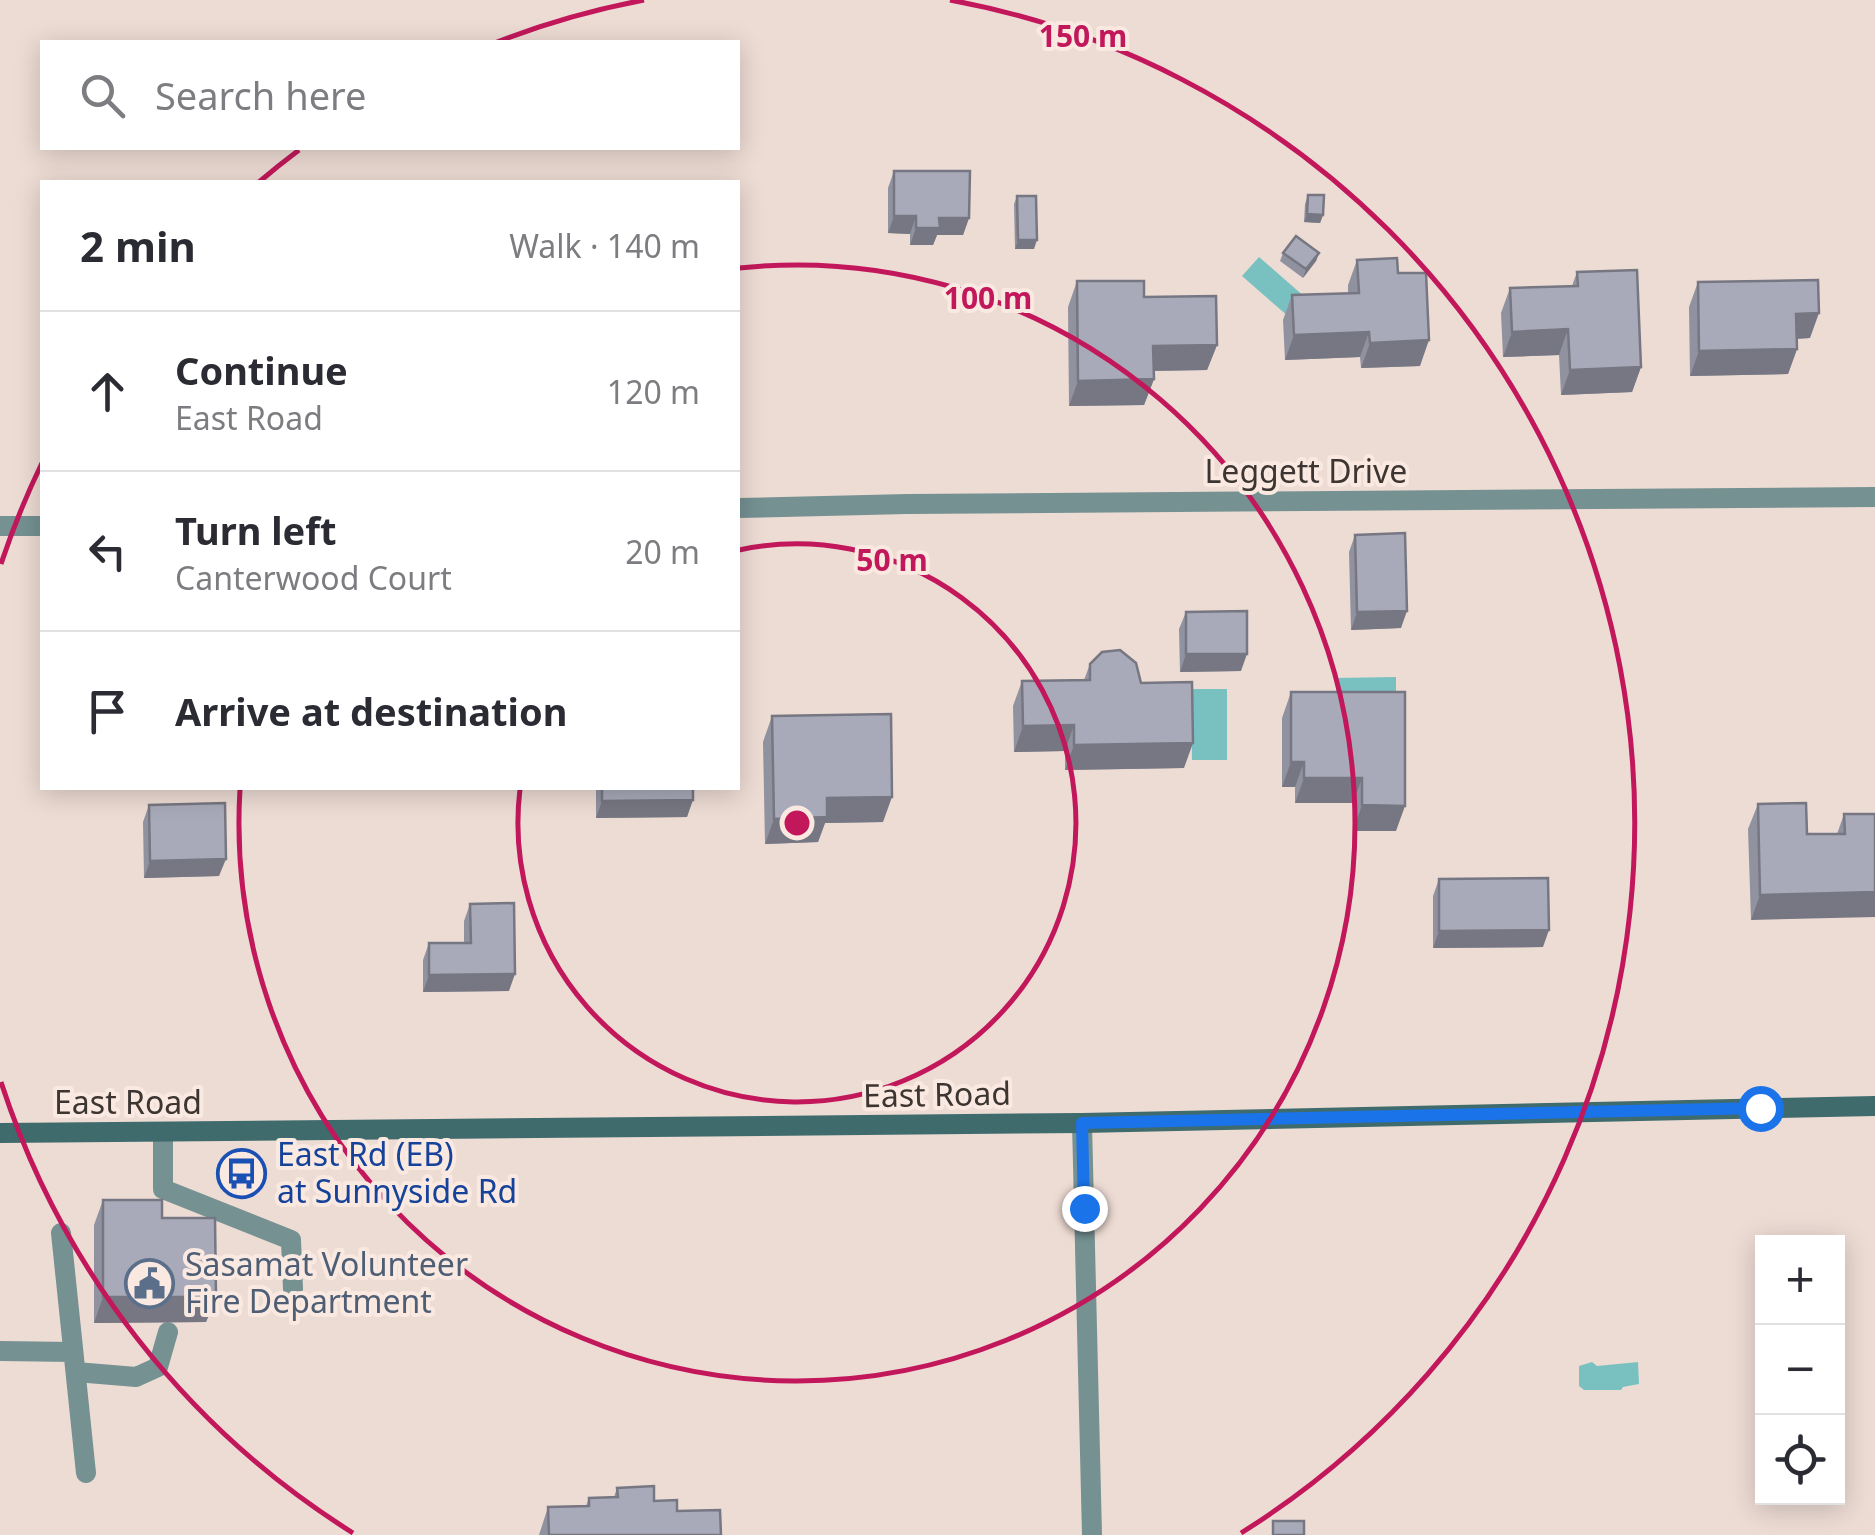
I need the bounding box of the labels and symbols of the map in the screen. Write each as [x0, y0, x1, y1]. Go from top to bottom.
text: 150 m [1039, 15, 1127, 56]
text: 100 m [944, 277, 1032, 318]
street label: Leggett Drive [1205, 449, 1407, 492]
text: 50 m [856, 539, 928, 580]
centre of rings [779, 805, 815, 841]
street label: East Road [863, 1071, 1011, 1116]
street label: East Road [54, 1080, 202, 1123]
route start [1738, 1086, 1784, 1132]
place label: East Rd (EB) at Sunnyside Rd [277, 1132, 517, 1212]
bus stop icon: East Rd (EB) at Sunnyside Rd [216, 1147, 268, 1199]
route end [1062, 1186, 1108, 1232]
place label: Sasamat Volunteer Fire Department [185, 1242, 468, 1322]
public building icon: Sasamat Volunteer Fire Department [124, 1257, 176, 1309]

